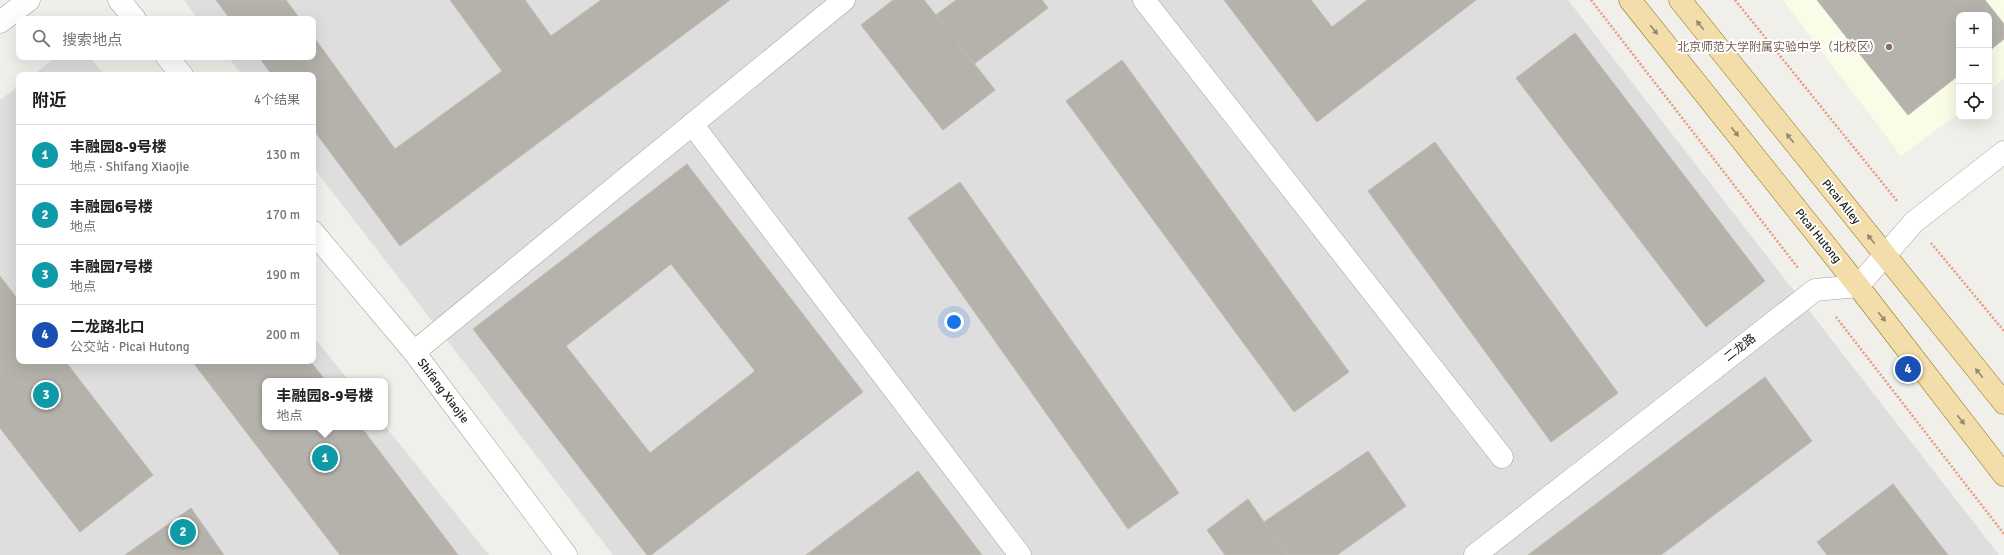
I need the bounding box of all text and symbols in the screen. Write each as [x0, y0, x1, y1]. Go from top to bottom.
map controls [1956, 12, 1992, 120]
button: + [1956, 12, 1992, 48]
search box [16, 16, 316, 60]
one-way arrow [1696, 20, 1704, 31]
one-way arrow [1650, 25, 1659, 36]
icon: search [30, 27, 52, 49]
text: 搜索地点 [62, 31, 122, 49]
place label: 北京师范大学附属实验中学（北校区） [1677, 40, 1881, 55]
marker: 北京师范大学附属实验中学（北校区） [1884, 42, 1894, 52]
button: − [1956, 48, 1992, 84]
button: locate [1956, 84, 1992, 120]
text: 附近 [32, 90, 66, 111]
text: 4个结果 [254, 92, 300, 108]
one-way arrow [1731, 127, 1740, 138]
one-way arrow [1786, 132, 1794, 143]
text: 丰融园8-9号楼 [70, 138, 167, 156]
text: 1 [41, 147, 49, 163]
text: 130 m [266, 147, 300, 163]
text: 地点 · Shifang Xiaojie [70, 159, 189, 175]
street label: Picai Alley [1818, 177, 1864, 228]
text: 丰融园6号楼 [70, 198, 153, 216]
street label: Picai Hutong [1792, 206, 1844, 266]
text: 2 [41, 207, 49, 223]
text: 170 m [266, 207, 300, 223]
text: 地点 [70, 219, 96, 235]
one-way arrow [1867, 234, 1876, 245]
text: 丰融园7号楼 [70, 258, 153, 276]
text: 3 [41, 267, 49, 283]
text: 190 m [266, 267, 300, 283]
text: 地点 [70, 279, 96, 295]
one-way arrow [1877, 311, 1886, 322]
your location [944, 312, 964, 332]
text: 二龙路北口 [70, 318, 145, 336]
text: 4 [41, 327, 49, 343]
text: 200 m [266, 327, 300, 343]
street label: 二龙路 [1721, 331, 1759, 365]
text: 公交站 · Picai Hutong [70, 339, 190, 355]
pin: 4 [1895, 354, 1921, 384]
street label: Shifang Xiaojie [414, 356, 472, 426]
one-way arrow [1975, 368, 1984, 378]
popup [262, 378, 388, 430]
pin: 3 [33, 380, 59, 410]
text: 丰融园8-9号楼 [277, 387, 373, 405]
text: 地点 [277, 408, 303, 424]
one-way arrow [1957, 414, 1965, 425]
pin: 1 [312, 443, 338, 473]
pin: 2 [170, 517, 196, 547]

